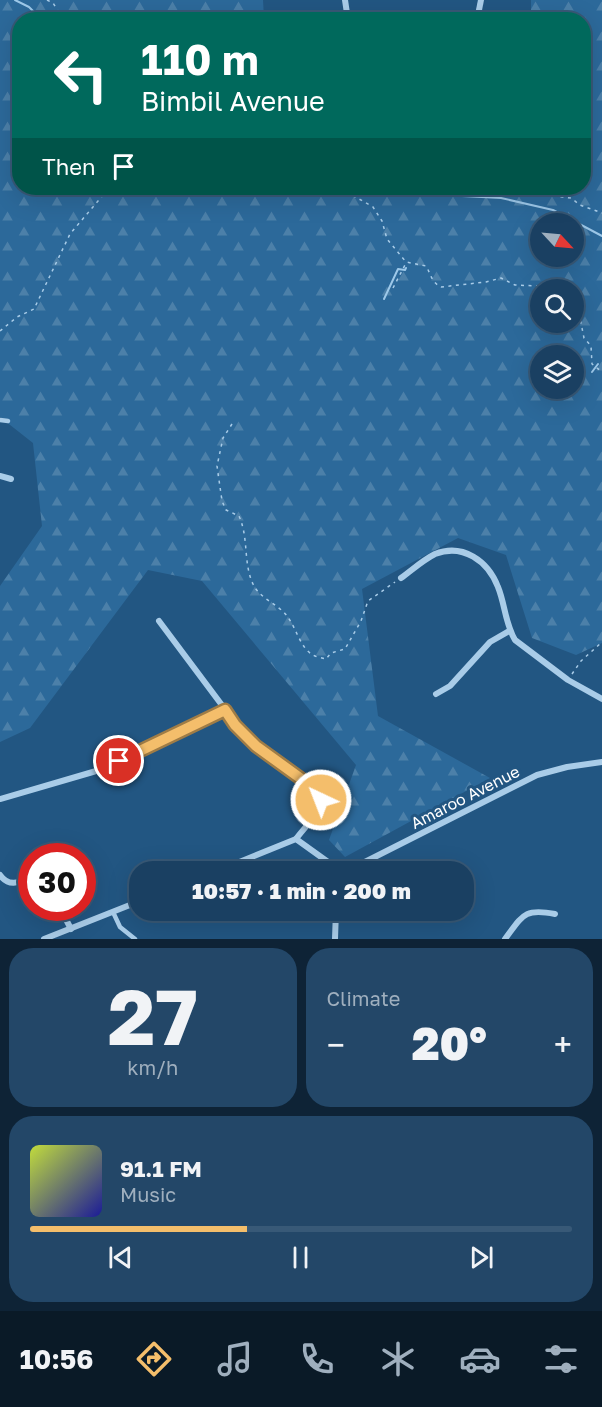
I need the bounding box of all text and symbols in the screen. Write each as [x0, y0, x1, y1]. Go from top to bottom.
text: 110 m [141, 34, 259, 84]
icon: left [42, 36, 120, 114]
text: Bimbil Avenue [141, 85, 325, 117]
icon: arrive [107, 150, 140, 183]
text: Then [42, 153, 95, 180]
north arrow [530, 213, 584, 267]
map controls [530, 213, 584, 399]
button: search [530, 279, 584, 333]
button: layers [530, 345, 584, 399]
pin [93, 735, 144, 786]
icon: arrive [102, 744, 135, 777]
street label: Amaroo Avenue [407, 761, 523, 833]
position arrow [289, 768, 353, 832]
speed limit sign: 30 [18, 843, 96, 921]
text: 10:57 · 1 min · 200 m [192, 877, 411, 904]
text: 27 [108, 969, 198, 1062]
text: Climate [327, 986, 400, 1010]
text: 20° [412, 1016, 487, 1070]
text: − [327, 1025, 345, 1064]
text: + [554, 1025, 572, 1064]
text: km/h [127, 1055, 178, 1079]
text: 91.1 FM [120, 1155, 202, 1182]
text: Music [120, 1182, 176, 1206]
icon: previous [104, 1241, 137, 1274]
icon: pause [284, 1241, 317, 1274]
icon: next [465, 1241, 498, 1274]
icon: directions [133, 1338, 175, 1380]
icon: music [214, 1338, 256, 1380]
icon: phone [296, 1338, 338, 1380]
icon: climate [377, 1338, 419, 1380]
icon: car [459, 1338, 501, 1380]
icon: filters [540, 1338, 582, 1380]
text: 10:56 [20, 1343, 93, 1375]

